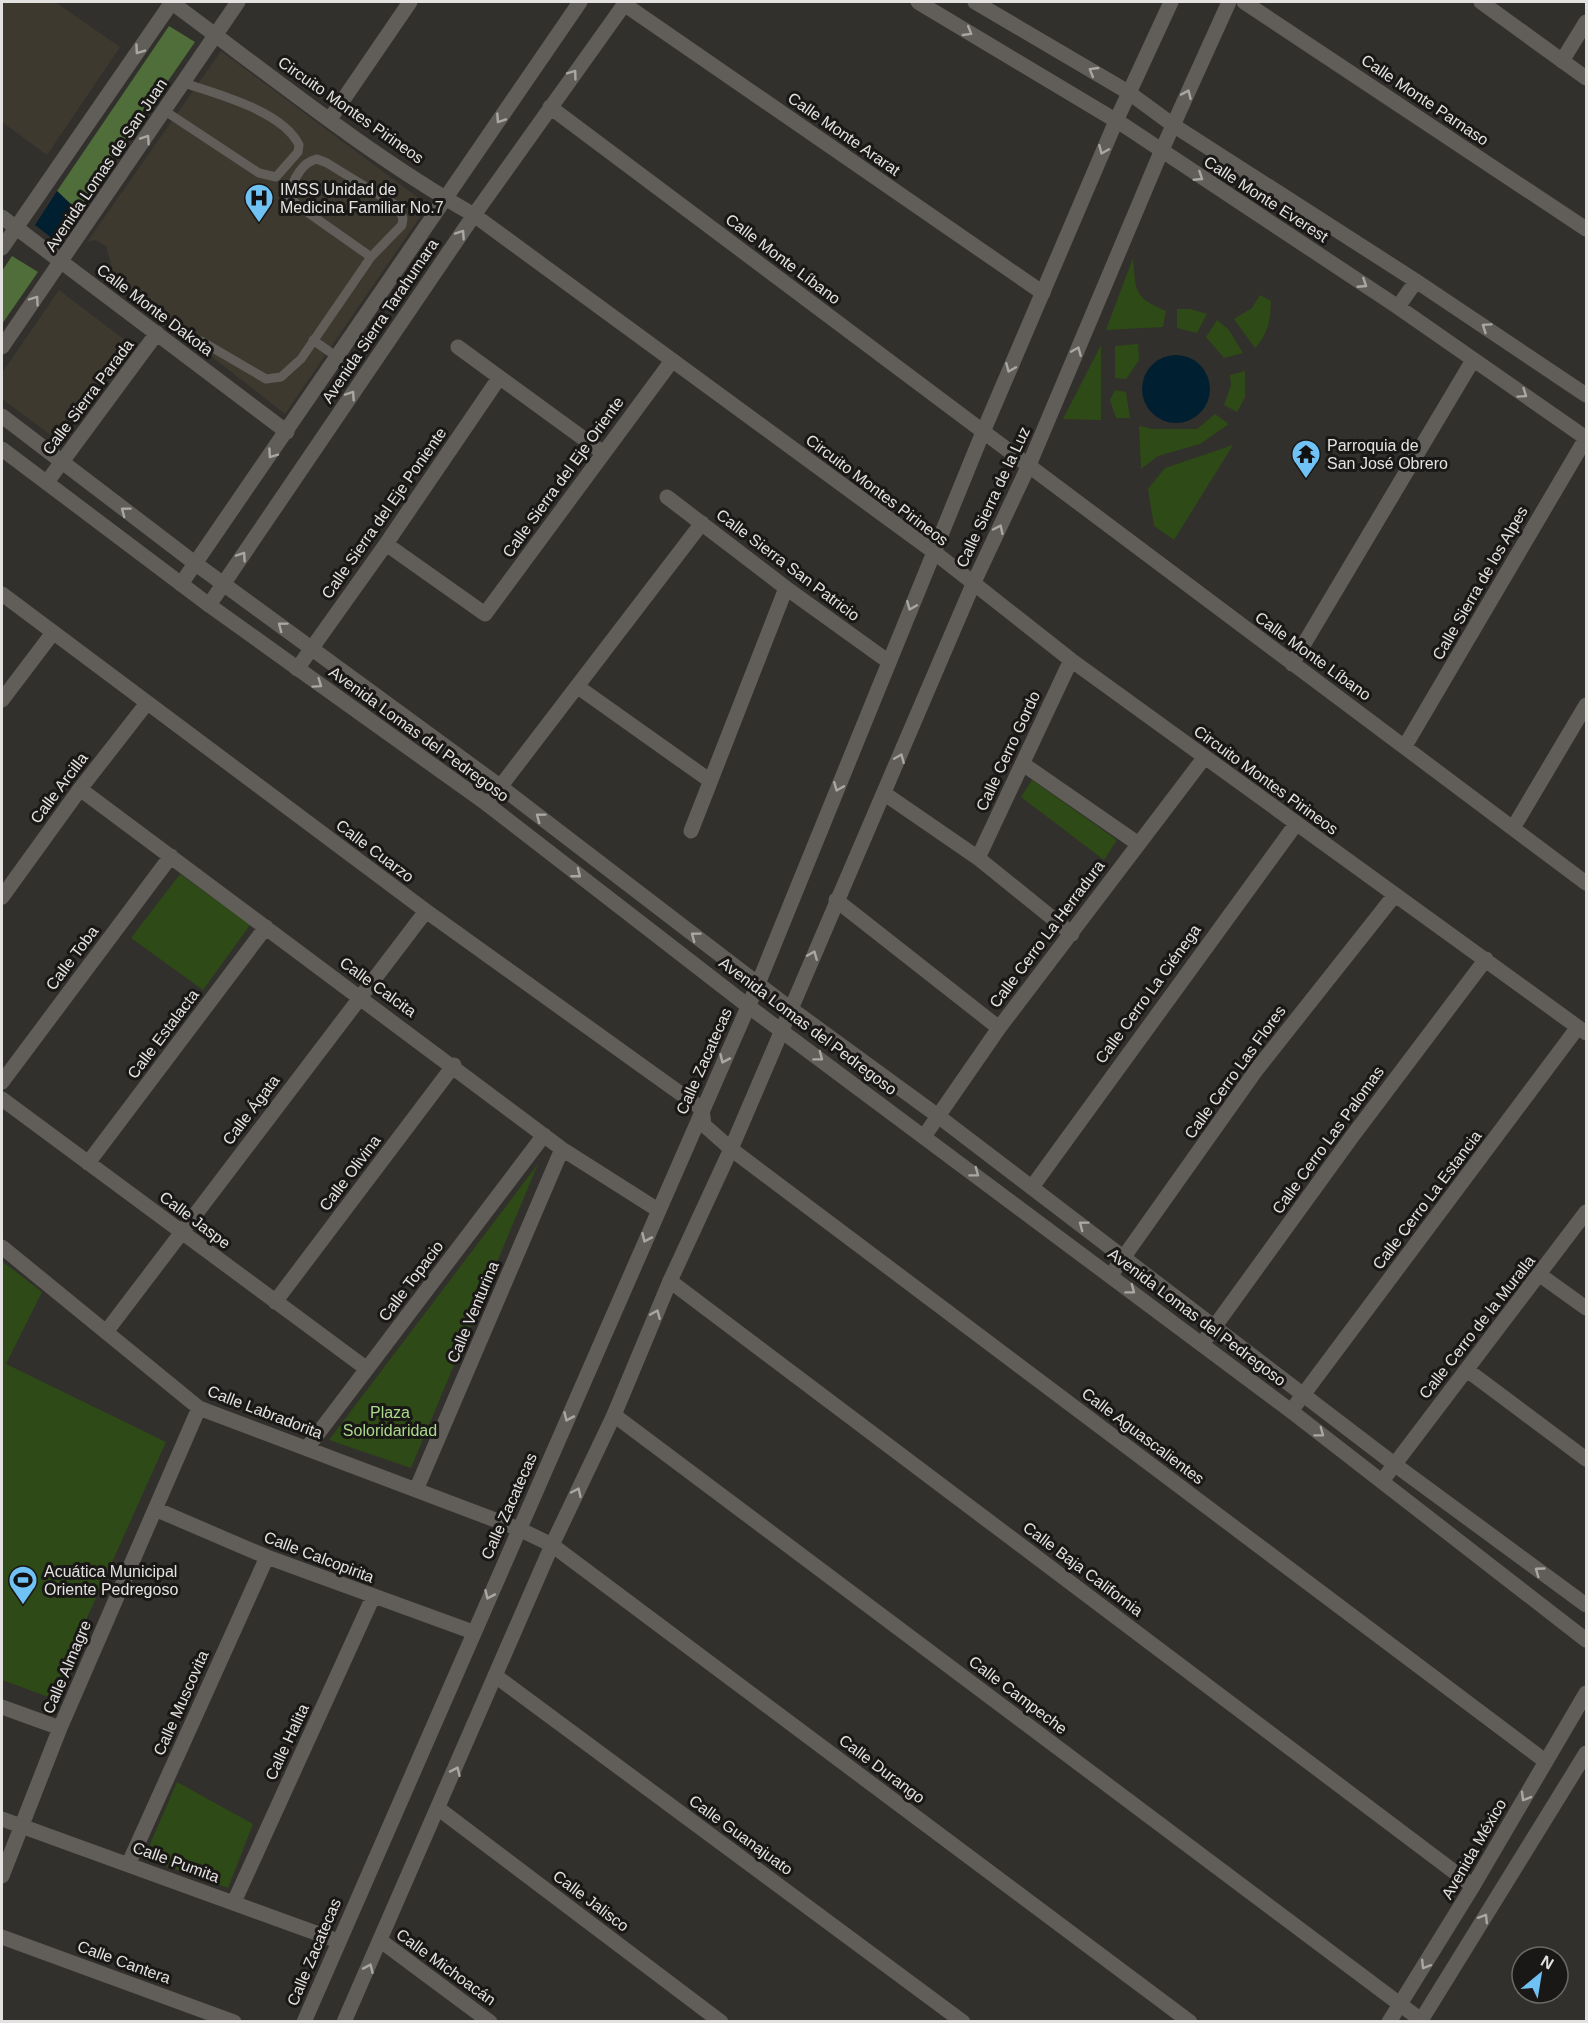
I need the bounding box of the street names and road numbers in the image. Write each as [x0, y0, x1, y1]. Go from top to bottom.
street label: Calle Monte Parnaso [1358, 51, 1492, 149]
street label: Circuito Montes Pirineos [275, 53, 427, 167]
street label: Avenida Lomas de San Juan [42, 76, 170, 254]
street label: Calle Monte Ararat [785, 89, 904, 179]
street label: Calle Monte Everest [1201, 153, 1332, 246]
street label: Calle Monte Líbano [722, 210, 844, 308]
street label: Avenida Sierra Tarahumara [319, 236, 441, 406]
street label: Calle Monte Dakota [94, 261, 216, 359]
street label: Calle Sierra Parada [39, 336, 137, 458]
street label: Calle Sierra del Eje Oriente [499, 394, 627, 560]
street label: Calle Sierra del Eje Poniente [318, 424, 450, 602]
street label: Calle Sierra de la Luz [953, 424, 1033, 570]
street label: Circuito Montes Pirineos [803, 431, 951, 549]
street label: Calle Sierra de los Alpes [1429, 503, 1531, 663]
street label: Calle Sierra San Patricio [713, 506, 863, 624]
street label: Calle Monte Líbano [1252, 608, 1374, 704]
street label: Avenida Lomas del Pedregoso [326, 663, 512, 805]
street label: Calle Cerro Gordo [973, 688, 1043, 813]
street label: Circuito Montes Pirineos [1191, 722, 1341, 838]
street label: Calle Arcilla [27, 749, 91, 826]
street label: Calle Cuarzo [333, 816, 417, 886]
street label: Calle Cerro La Herradura [986, 857, 1108, 1011]
street label: Calle Cerro La Ciénega [1092, 921, 1204, 1067]
street label: Calle Toba [43, 923, 102, 993]
street label: Calle Calcita [337, 954, 419, 1020]
street label: Avenida Lomas del Pedregoso [716, 954, 900, 1098]
street label: Calle Estalacta [124, 986, 202, 1082]
street label: Calle Cerro Las Flores [1181, 1002, 1289, 1142]
street label: Calle Zacatecas [673, 1005, 735, 1117]
street label: Calle Cerro Las Palomas [1269, 1063, 1387, 1217]
street label: Calle Ágata [219, 1071, 283, 1148]
street label: Calle Cerro La Estancia [1369, 1127, 1485, 1273]
street label: Calle Olivina [316, 1132, 384, 1214]
street label: Calle Jaspe [156, 1188, 234, 1252]
street label: Calle Topacio [375, 1238, 447, 1324]
street label: Avenida Lomas del Pedregoso [1105, 1245, 1289, 1389]
street label: Calle Cerro de la Muralla [1416, 1252, 1538, 1402]
street label: Calle Venturina [444, 1259, 502, 1365]
street label: Calle Labradorita [205, 1382, 325, 1442]
street label: Calle Aguascalientes [1079, 1385, 1207, 1487]
street label: Calle Zacatecas [478, 1450, 540, 1562]
street label: Calle Baja California [1020, 1519, 1146, 1619]
street label: Calle Calcopirita [262, 1528, 377, 1586]
street label: Calle Almagre [40, 1618, 94, 1716]
street label: Calle Muscovita [150, 1648, 212, 1758]
street label: Calle Campeche [966, 1653, 1070, 1737]
street label: Calle Halita [262, 1701, 312, 1783]
street label: Calle Durango [836, 1731, 928, 1807]
street label: Calle Guanajuato [686, 1792, 796, 1878]
street label: Avenida México [1438, 1796, 1510, 1902]
street label: Calle Pumita [130, 1839, 222, 1886]
street label: Calle Jalisco [550, 1867, 632, 1935]
street label: Calle Zacatecas [284, 1896, 344, 2008]
street label: Calle Michoacán [393, 1925, 499, 2009]
street label: Calle Cantera [75, 1937, 173, 1987]

